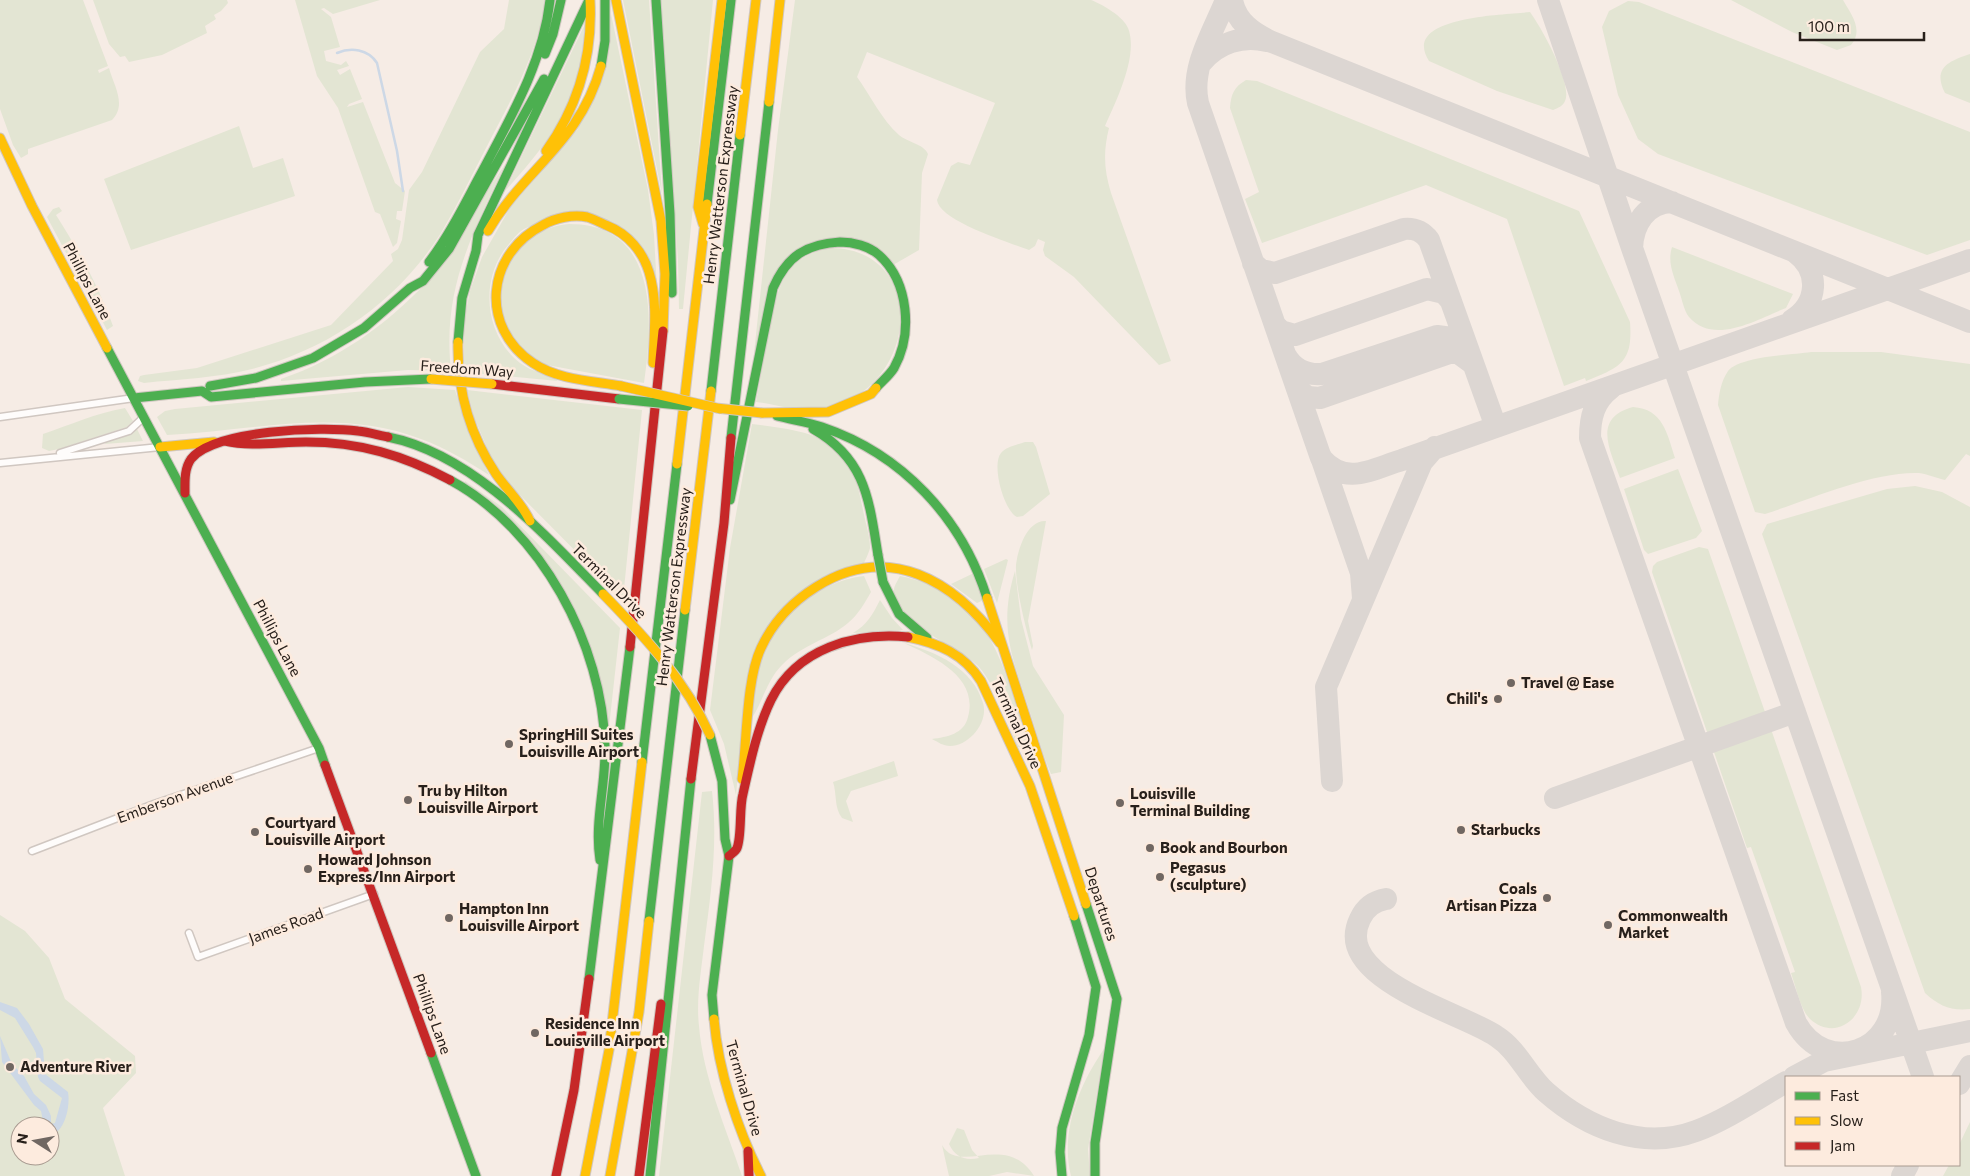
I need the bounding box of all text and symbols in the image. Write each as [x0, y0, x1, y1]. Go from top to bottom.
scale bar [1800, 10, 1924, 42]
text: 100 m [1808, 17, 1850, 35]
street label: Henry Watterson Expressway [699, 84, 741, 285]
street label: Phillips Lane [60, 239, 116, 322]
street label: Freedom Way [420, 356, 515, 380]
street label: Henry Watterson Expressway [652, 486, 694, 687]
street label: Terminal Drive [568, 539, 651, 622]
street label: Phillips Lane [250, 596, 306, 679]
place label: Travel @ Ease [1521, 673, 1614, 691]
street label: Terminal Drive [988, 674, 1046, 771]
marker: Travel @ Ease [1505, 677, 1517, 689]
place label: Chili's [1446, 689, 1488, 707]
marker: Chili's [1492, 693, 1504, 705]
place label: SpringHill Suites Louisville Airport [519, 725, 639, 760]
marker: SpringHill Suites Louisville Airport [503, 738, 515, 750]
street label: Emberson Avenue [114, 768, 235, 826]
place label: Tru by Hilton Louisville Airport [418, 781, 538, 816]
place label: Louisville Terminal Building [1130, 784, 1250, 819]
marker: Tru by Hilton Louisville Airport [402, 794, 414, 806]
marker: Louisville Terminal Building [1114, 797, 1126, 809]
place label: Courtyard Louisville Airport [265, 813, 385, 848]
place label: Starbucks [1471, 820, 1541, 838]
marker: Starbucks [1455, 824, 1467, 836]
marker: Courtyard Louisville Airport [249, 826, 261, 838]
place label: Book and Bourbon [1160, 838, 1288, 856]
marker: Book and Bourbon [1144, 842, 1156, 854]
place label: Howard Johnson Express/Inn Airport [318, 850, 455, 885]
place label: Pegasus (sculpture) [1170, 858, 1246, 893]
marker: Howard Johnson Express/Inn Airport [302, 863, 314, 875]
street label: Departures [1082, 864, 1122, 943]
marker: Pegasus (sculpture) [1154, 871, 1166, 883]
place label: Coals Artisan Pizza [1446, 879, 1537, 914]
marker: Coals Artisan Pizza [1541, 892, 1553, 904]
place label: Hampton Inn Louisville Airport [459, 899, 579, 934]
street label: James Road [246, 903, 325, 947]
place label: Commonwealth Market [1618, 906, 1728, 941]
marker: Hampton Inn Louisville Airport [443, 912, 455, 924]
marker: Commonwealth Market [1602, 919, 1614, 931]
street label: Phillips Lane [410, 971, 456, 1057]
place label: Residence Inn Louisville Airport [545, 1014, 665, 1049]
marker: Residence Inn Louisville Airport [529, 1027, 541, 1039]
street label: Terminal Drive [723, 1038, 767, 1138]
place label: Adventure River [20, 1057, 132, 1075]
marker: Adventure River [4, 1061, 16, 1073]
legend [1785, 1076, 1960, 1166]
text: Fast [1830, 1086, 1859, 1104]
text: Slow [1830, 1111, 1863, 1129]
north arrow [10, 1116, 60, 1166]
text: N [12, 1132, 31, 1145]
text: Jam [1830, 1136, 1855, 1154]

